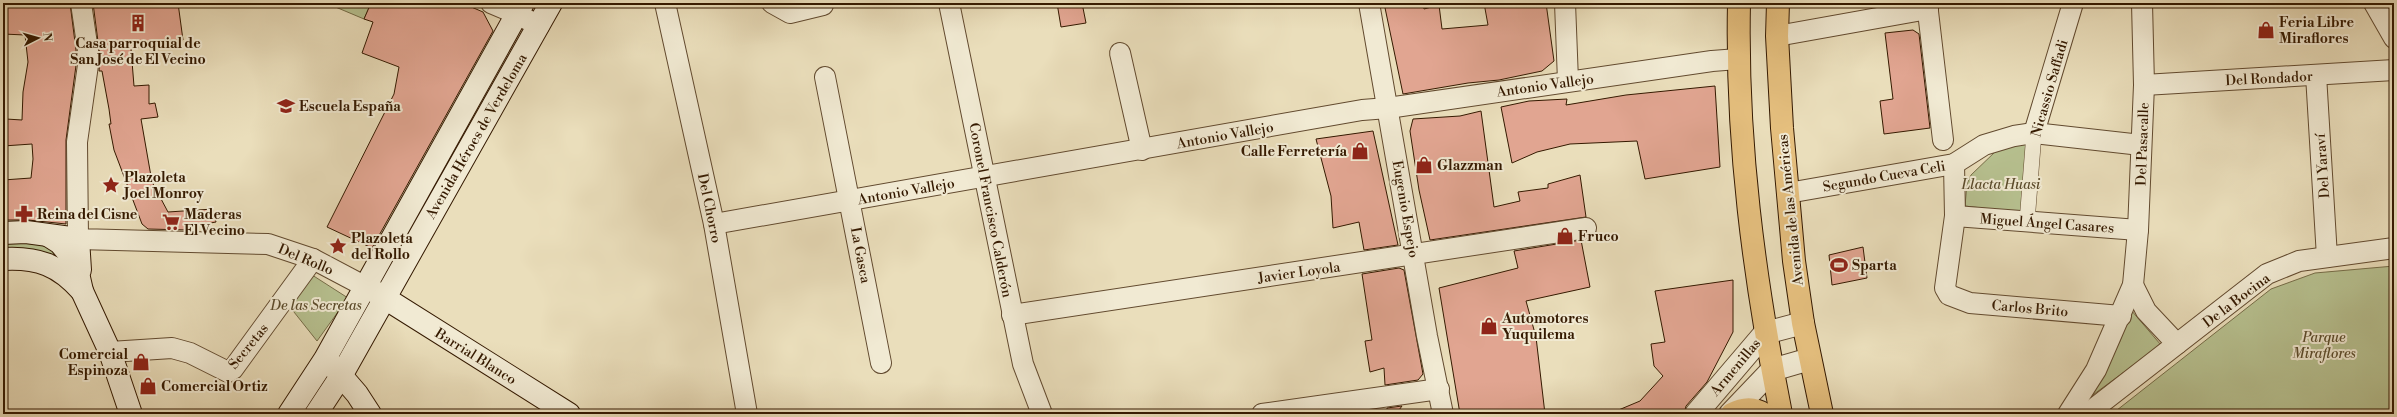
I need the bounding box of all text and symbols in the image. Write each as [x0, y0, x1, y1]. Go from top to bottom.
building icon: Casa parroquial de San José de El Vecino [128, 13, 148, 33]
place label: Feria Libre Miraflores [2279, 14, 2355, 48]
north arrow [18, 18, 58, 58]
shop icon: Feria Libre Miraflores [2256, 20, 2276, 40]
text: N [40, 32, 54, 42]
place label: Casa parroquial de San José de El Vecino [70, 35, 206, 69]
street label: Nicassio Saffadi [2027, 37, 2073, 139]
street label: Avenida Héroes de Verdeloma [422, 50, 532, 223]
street label: Del Rondador [2225, 68, 2313, 90]
street label: Antonio Vallejo [1494, 70, 1595, 102]
school or university icon: Escuela España [276, 96, 296, 116]
place label: Escuela España [299, 98, 401, 116]
street label: Del Pasacalle [2133, 102, 2153, 186]
street label: Antonio Vallejo [1174, 119, 1275, 154]
street label: Coronel Francisco Calderón [964, 121, 1016, 300]
street label: Del Yaraví [2312, 131, 2334, 199]
street label: Avenida de las Américas [1774, 133, 1808, 287]
shop icon: Calle Ferretería [1350, 141, 1370, 161]
place label: Calle Ferretería [1241, 143, 1347, 161]
shop icon: Glazzman [1414, 155, 1434, 175]
place label: Glazzman [1437, 157, 1503, 175]
street label: Segundo Cueva Celi [1821, 157, 1947, 197]
street label: Eugenio Espejo [1388, 159, 1422, 260]
place label: Plazoleta Joel Monroy [122, 169, 205, 203]
street label: Del Chorro [693, 172, 725, 245]
place icon: Plazoleta Joel Monroy [101, 175, 121, 195]
street label: Antonio Vallejo [855, 175, 956, 210]
park label: Llacta Huasi [1961, 176, 2041, 194]
pharmacy icon: Reina del Cisne [14, 204, 34, 224]
place label: Reina del Cisne [37, 206, 138, 224]
place label: Maderas El Vecino [184, 206, 245, 240]
street label: Miguel Ángel Casares [1979, 208, 2115, 238]
supermarket icon: Maderas El Vecino [161, 212, 181, 232]
street label: La Gasca [846, 226, 874, 286]
shop icon: Fruco [1555, 226, 1575, 246]
place label: Fruco [1578, 228, 1619, 246]
place label: Plazoleta del Rollo [351, 230, 413, 264]
place icon: Plazoleta del Rollo [328, 236, 348, 256]
street label: Del Rollo [275, 240, 336, 280]
sports icon: Sparta [1829, 255, 1849, 275]
place label: Sparta [1852, 257, 1897, 275]
street label: Javier Loyola [1256, 258, 1342, 288]
street label: De la Bocina [2199, 269, 2275, 332]
park label: De las Secretas [269, 297, 362, 315]
street label: Carlos Brito [1991, 297, 2069, 321]
place label: Automotores Yuquilema [1501, 310, 1589, 344]
shop icon: Automotores Yuquilema [1479, 316, 1499, 336]
street label: Secretas [225, 320, 273, 373]
street label: Barrial Blanco [431, 324, 520, 389]
park label: Parque Miraflores [2292, 329, 2356, 363]
street label: Armenillas [1706, 335, 1765, 401]
place label: Comercial Espinoza [59, 346, 128, 380]
shop icon: Comercial Espinoza [131, 352, 151, 372]
shop icon: Comercial Ortiz [138, 376, 158, 396]
place label: Comercial Ortiz [161, 378, 268, 396]

